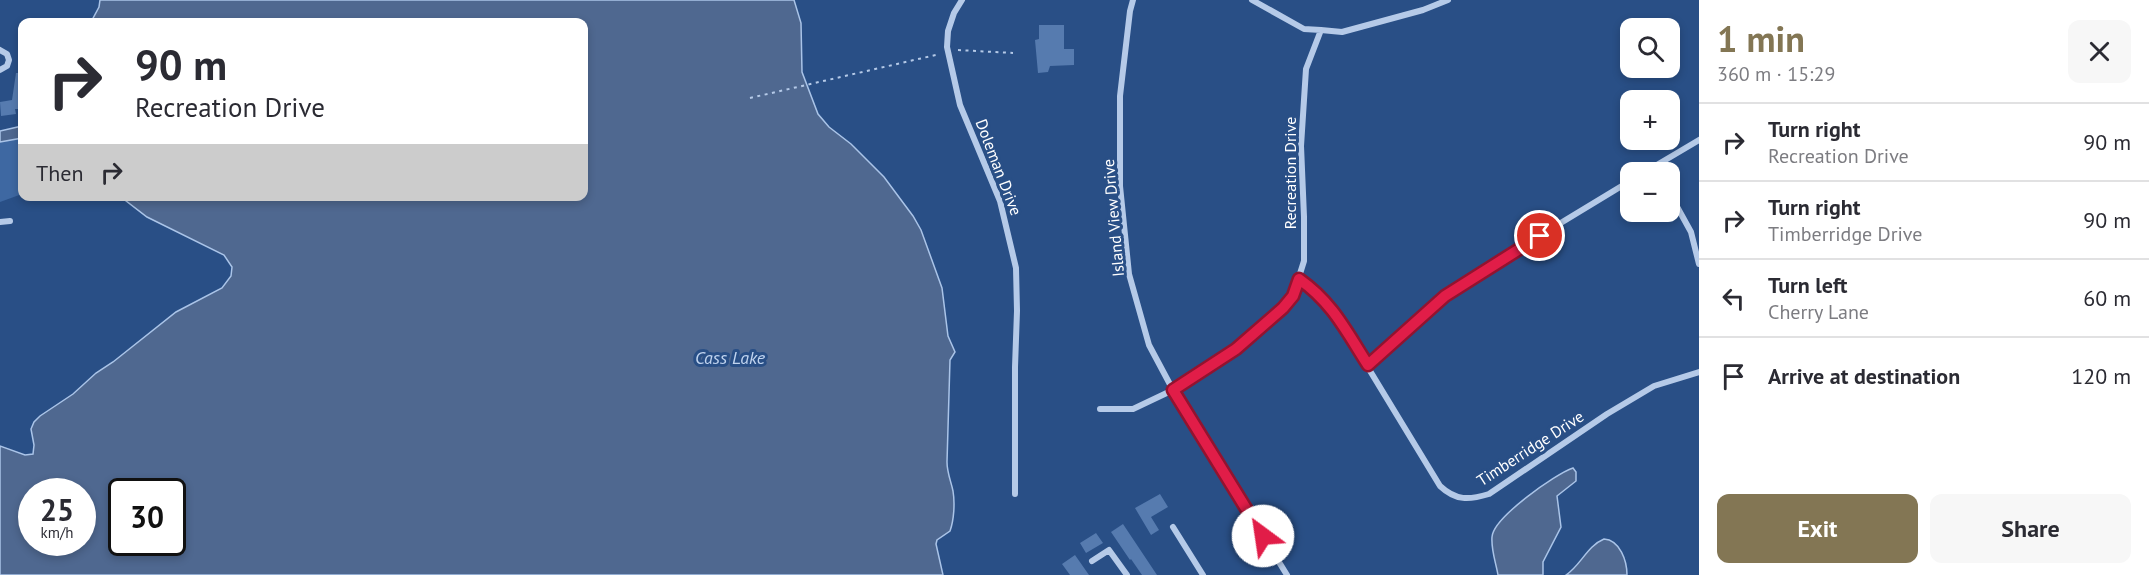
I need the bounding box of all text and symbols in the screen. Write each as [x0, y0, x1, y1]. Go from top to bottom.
text: 1 min [1717, 15, 1805, 62]
map controls [1620, 18, 1680, 222]
button: search [1620, 18, 1680, 78]
button: close [2068, 20, 2131, 83]
text: 90 m [135, 37, 227, 92]
icon: right [36, 42, 114, 120]
text: 360 m · 15:29 [1717, 61, 1835, 87]
text: Recreation Drive [135, 90, 325, 124]
button: + [1620, 90, 1680, 150]
text: Turn right [1768, 115, 1860, 143]
street label: Doleman Drive [971, 116, 1027, 218]
street label: Recreation Drive [1280, 117, 1300, 229]
icon: right [1717, 126, 1750, 159]
text: 90 m [2083, 128, 2131, 156]
text: Recreation Drive [1768, 143, 1909, 169]
icon: right [95, 156, 128, 189]
street label: Island View Drive [1098, 158, 1128, 278]
text: Then [36, 159, 83, 187]
button: − [1620, 162, 1680, 222]
text: Turn right [1768, 193, 1860, 221]
icon: right [1717, 204, 1750, 237]
text: 90 m [2083, 206, 2131, 234]
pin [1514, 210, 1565, 261]
icon: arrive [1523, 219, 1556, 252]
text: Timberridge Drive [1768, 221, 1922, 247]
text: Turn left [1768, 271, 1848, 299]
icon: left [1717, 282, 1750, 315]
text: 60 m [2083, 284, 2131, 312]
text: Cherry Lane [1768, 299, 1869, 325]
water label: Cass Lake [695, 346, 766, 369]
icon: arrive [1717, 360, 1750, 393]
text: Arrive at destination [1768, 362, 1960, 390]
text: 120 m [2071, 362, 2131, 390]
street label: Timberridge Drive [1473, 406, 1587, 490]
speed limit sign: 30 [108, 478, 186, 556]
text: 25 [40, 490, 74, 529]
button: Exit [1717, 494, 1918, 563]
button: Share [1930, 494, 2131, 563]
position arrow [1231, 504, 1295, 568]
text: km/h [41, 523, 73, 542]

